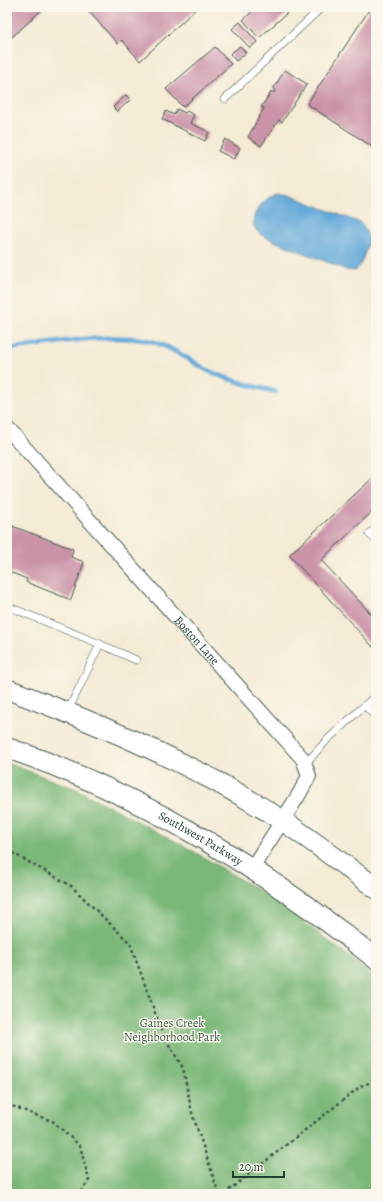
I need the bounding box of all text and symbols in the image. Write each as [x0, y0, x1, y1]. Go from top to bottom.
street label: Boston Lane [171, 613, 223, 668]
street label: Southwest Parkway [156, 807, 246, 869]
park label: Gaines Creek Neighborhood Park [124, 1015, 220, 1045]
scale bar [233, 1153, 284, 1179]
text: 20 m [239, 1159, 263, 1175]

